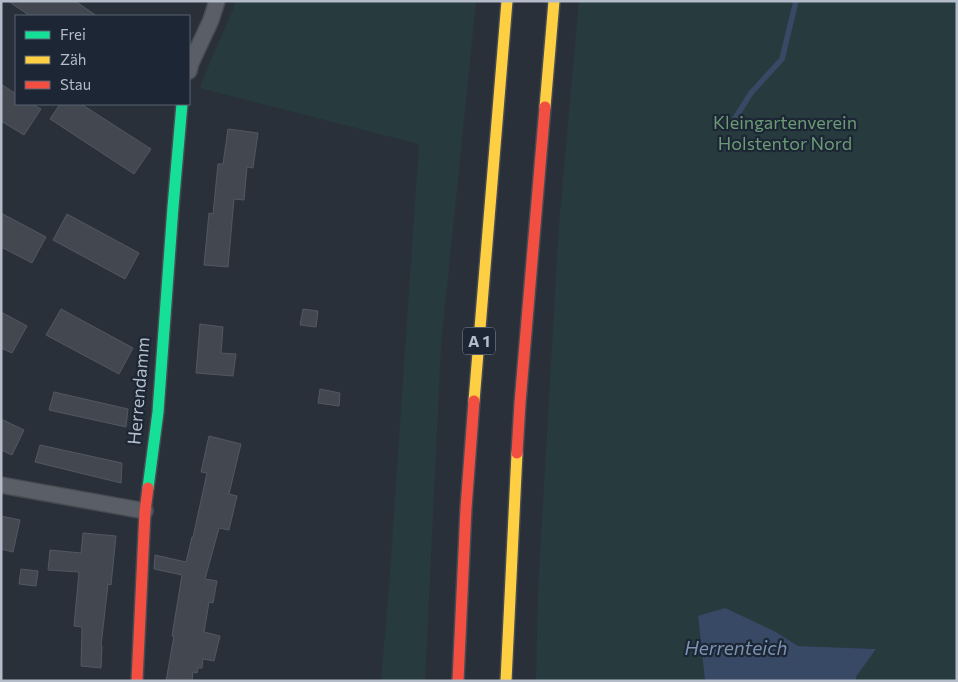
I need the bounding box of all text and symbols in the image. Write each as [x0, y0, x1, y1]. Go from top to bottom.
legend [15, 15, 190, 105]
text: Frei [60, 25, 86, 43]
text: Zäh [60, 50, 86, 68]
text: Stau [60, 75, 91, 93]
park label: Kleingartenverein Holstentor Nord [713, 111, 857, 154]
road number: A 1 [463, 328, 495, 354]
street label: Herrendamm [122, 336, 154, 446]
water label: Herrenteich [685, 636, 788, 659]

